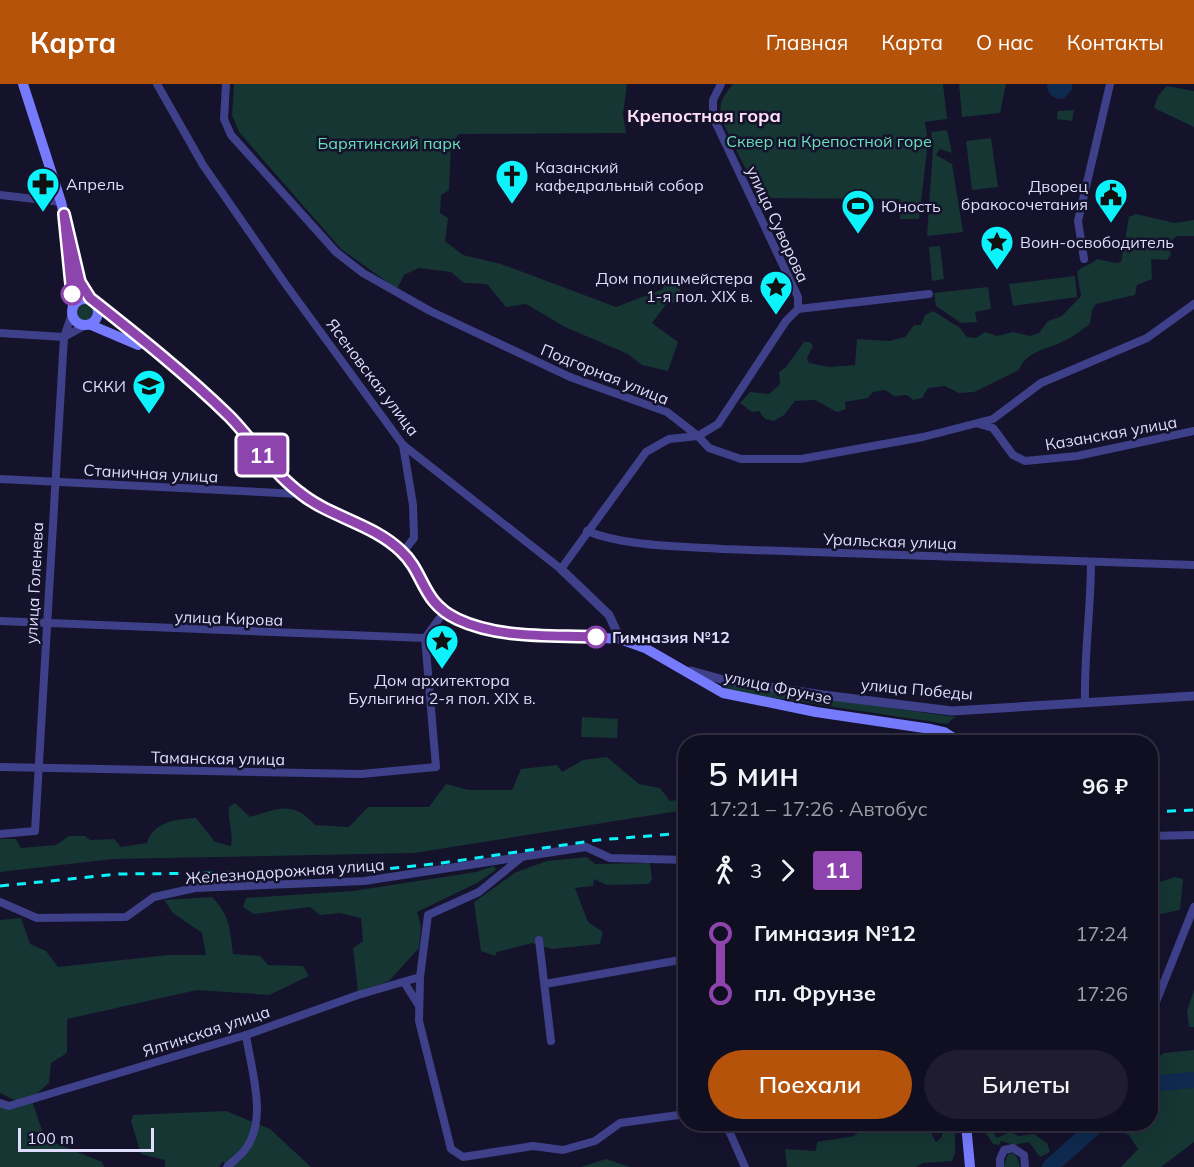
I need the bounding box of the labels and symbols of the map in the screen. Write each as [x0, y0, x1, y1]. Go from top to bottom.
district label: Крепостная гора [627, 104, 781, 127]
park label: Сквер на Крепостной горе [726, 131, 932, 151]
park label: Барятинский парк [317, 133, 461, 153]
place label: Казанский кафедральный собор [535, 157, 704, 195]
church icon: Казанский кафедральный собор [494, 158, 530, 205]
street label: улица Суворова [742, 163, 814, 285]
pharmacy icon: Апрель [25, 166, 61, 213]
place label: Апрель [66, 174, 124, 194]
place label: Дворец бракосочетания [961, 176, 1088, 214]
public building icon: Дворец бракосочетания [1093, 177, 1129, 224]
sports icon: Юность [840, 188, 876, 235]
place label: Юность [881, 196, 941, 216]
place icon: Воин-освободитель [979, 224, 1015, 271]
place label: Воин-освободитель [1020, 232, 1174, 252]
place label: Дом полицмейстера 1-я пол. XIX в. [596, 268, 753, 306]
place icon: Дом полицмейстера 1-я пол. XIX в. [758, 269, 794, 316]
unlabelled marker [61, 283, 83, 305]
street label: Ясеновская улица [322, 314, 424, 440]
street label: Подгорная улица [538, 339, 672, 409]
school or university icon: СККИ [131, 368, 167, 415]
place label: СККИ [82, 376, 126, 396]
street label: Казанская улица [1043, 412, 1179, 454]
line badge: 11 [235, 436, 289, 475]
street label: Станичная улица [83, 459, 219, 487]
street label: улица Голенева [21, 521, 47, 645]
street label: Уральская улица [822, 529, 957, 553]
street label: улица Кирова [174, 606, 284, 630]
place icon: Дом архитектора Булыгина 2-я пол. XIX в. [424, 623, 460, 670]
marker: Гимназия №12 [585, 626, 607, 648]
place label: Гимназия №12 [612, 627, 730, 647]
street label: улица Фрунзе [722, 666, 834, 708]
place label: Дом архитектора Булыгина 2-я пол. XIX в. [348, 670, 536, 708]
street label: улица Победы [860, 674, 974, 704]
street label: Таманская улица [151, 747, 285, 769]
street label: Железнодорожная улица [185, 854, 385, 888]
street label: Ялтинская улица [140, 1001, 272, 1061]
scale bar [18, 1125, 154, 1152]

